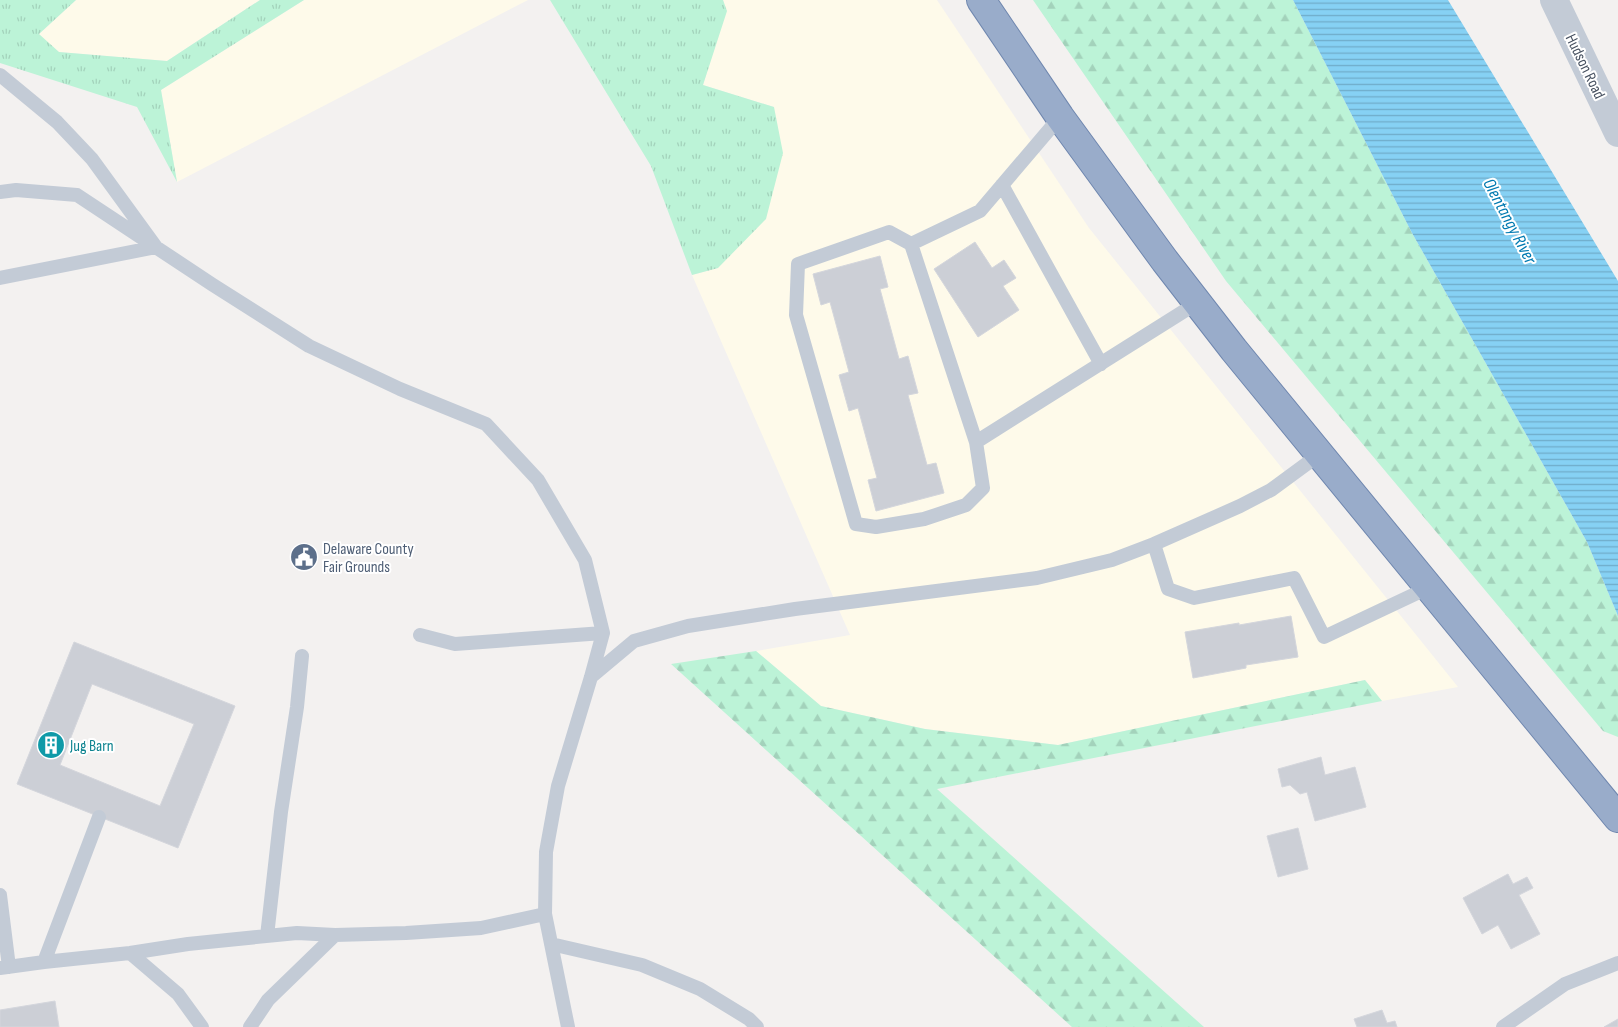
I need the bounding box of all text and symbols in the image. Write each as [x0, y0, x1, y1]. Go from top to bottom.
street label: Hudson Road [1561, 31, 1609, 102]
water label: Olentangy River [1478, 175, 1541, 268]
place label: Delaware County Fair Grounds [323, 540, 414, 577]
public building icon: Delaware County Fair Grounds [289, 542, 319, 572]
building icon: Jug Barn [36, 730, 66, 760]
place label: Jug Barn [69, 737, 114, 756]

